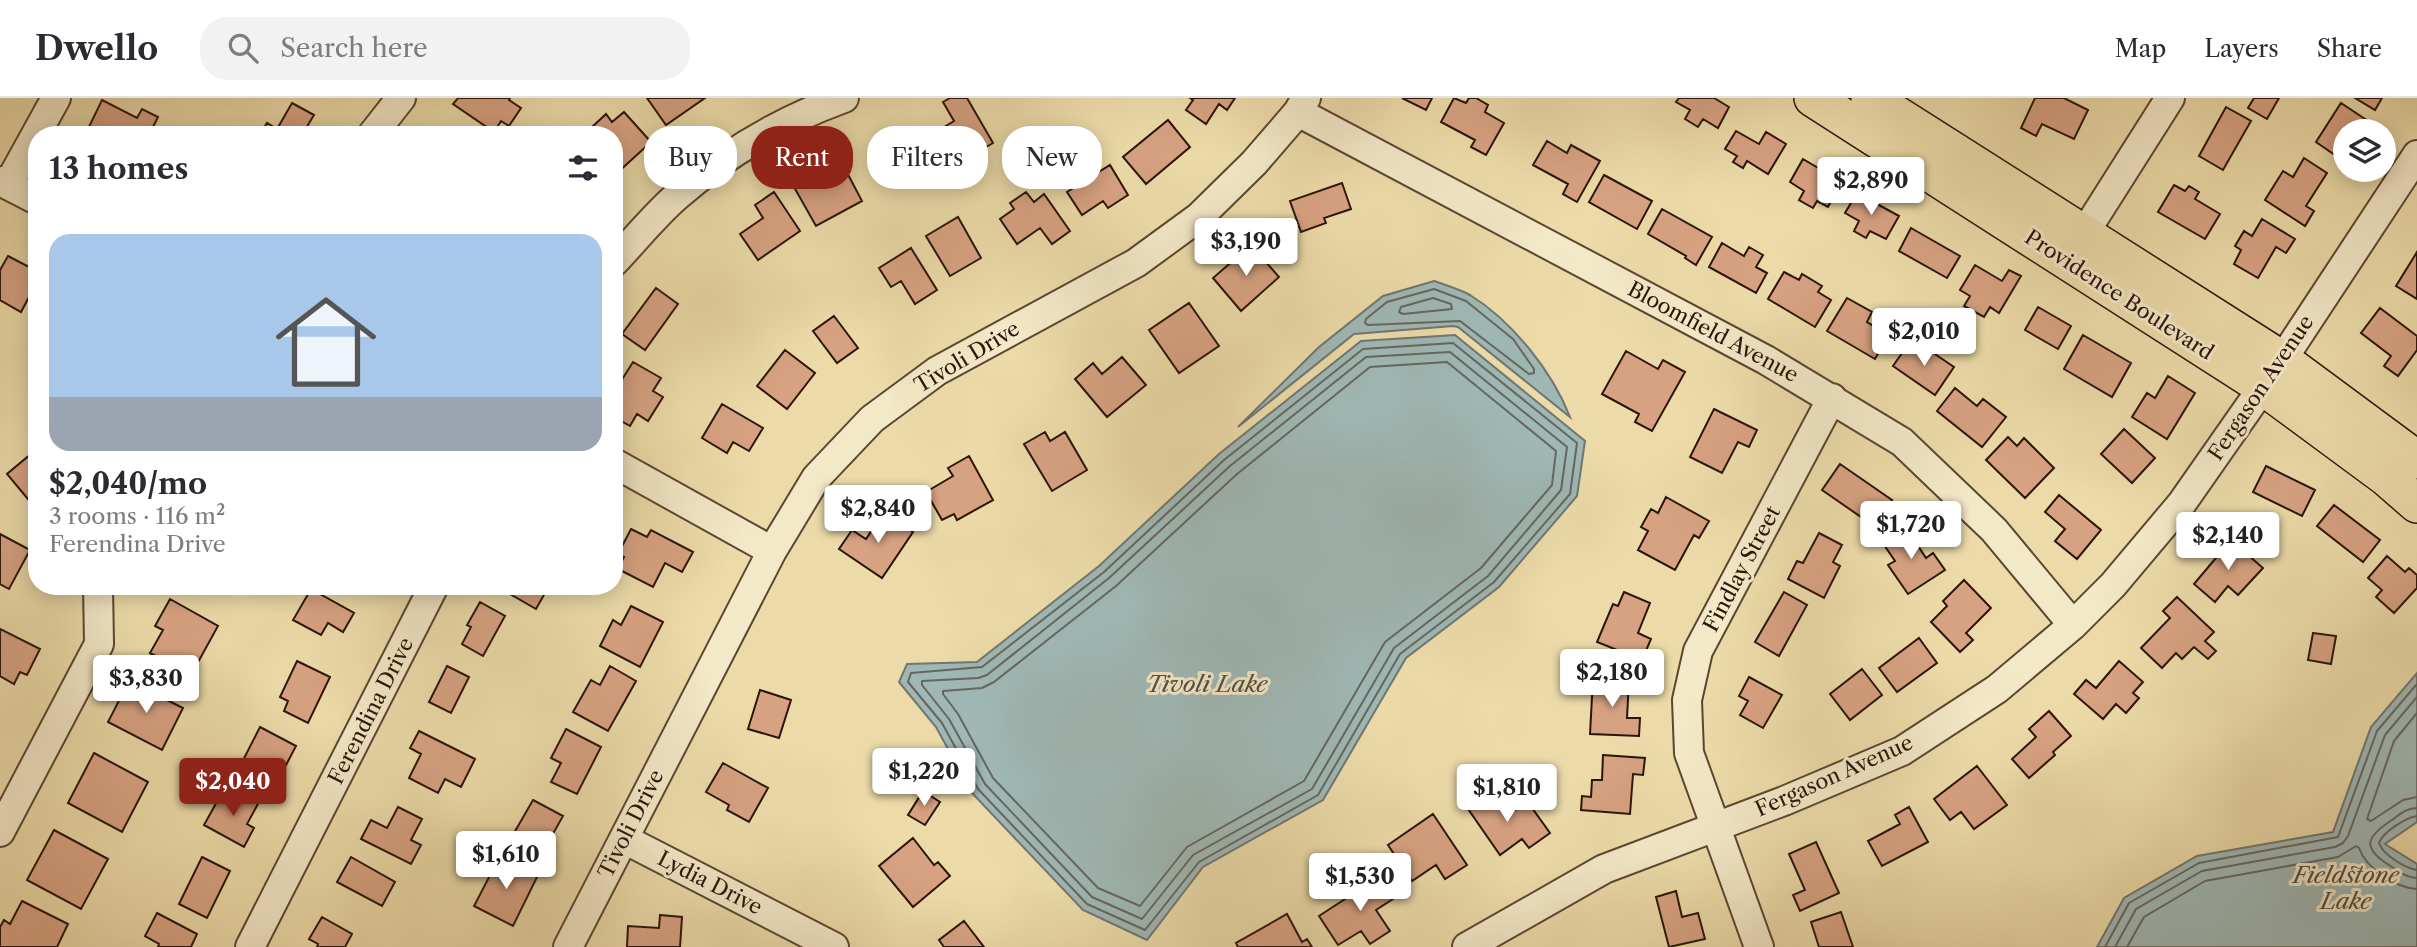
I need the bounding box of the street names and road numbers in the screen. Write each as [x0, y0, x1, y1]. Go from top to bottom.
street label: Providence Boulevard [2020, 224, 2218, 365]
street label: Bloomfield Avenue [1624, 276, 1803, 387]
street label: Fergason Avenue [2203, 310, 2318, 465]
street label: Tivoli Drive [910, 315, 1024, 398]
street label: Findlay Street [1698, 501, 1785, 636]
street label: Ferendina Drive [323, 633, 418, 788]
street label: Fergason Avenue [1751, 730, 1916, 822]
street label: Tivoli Drive [593, 766, 668, 882]
street label: Lydia Drive [654, 846, 767, 920]

